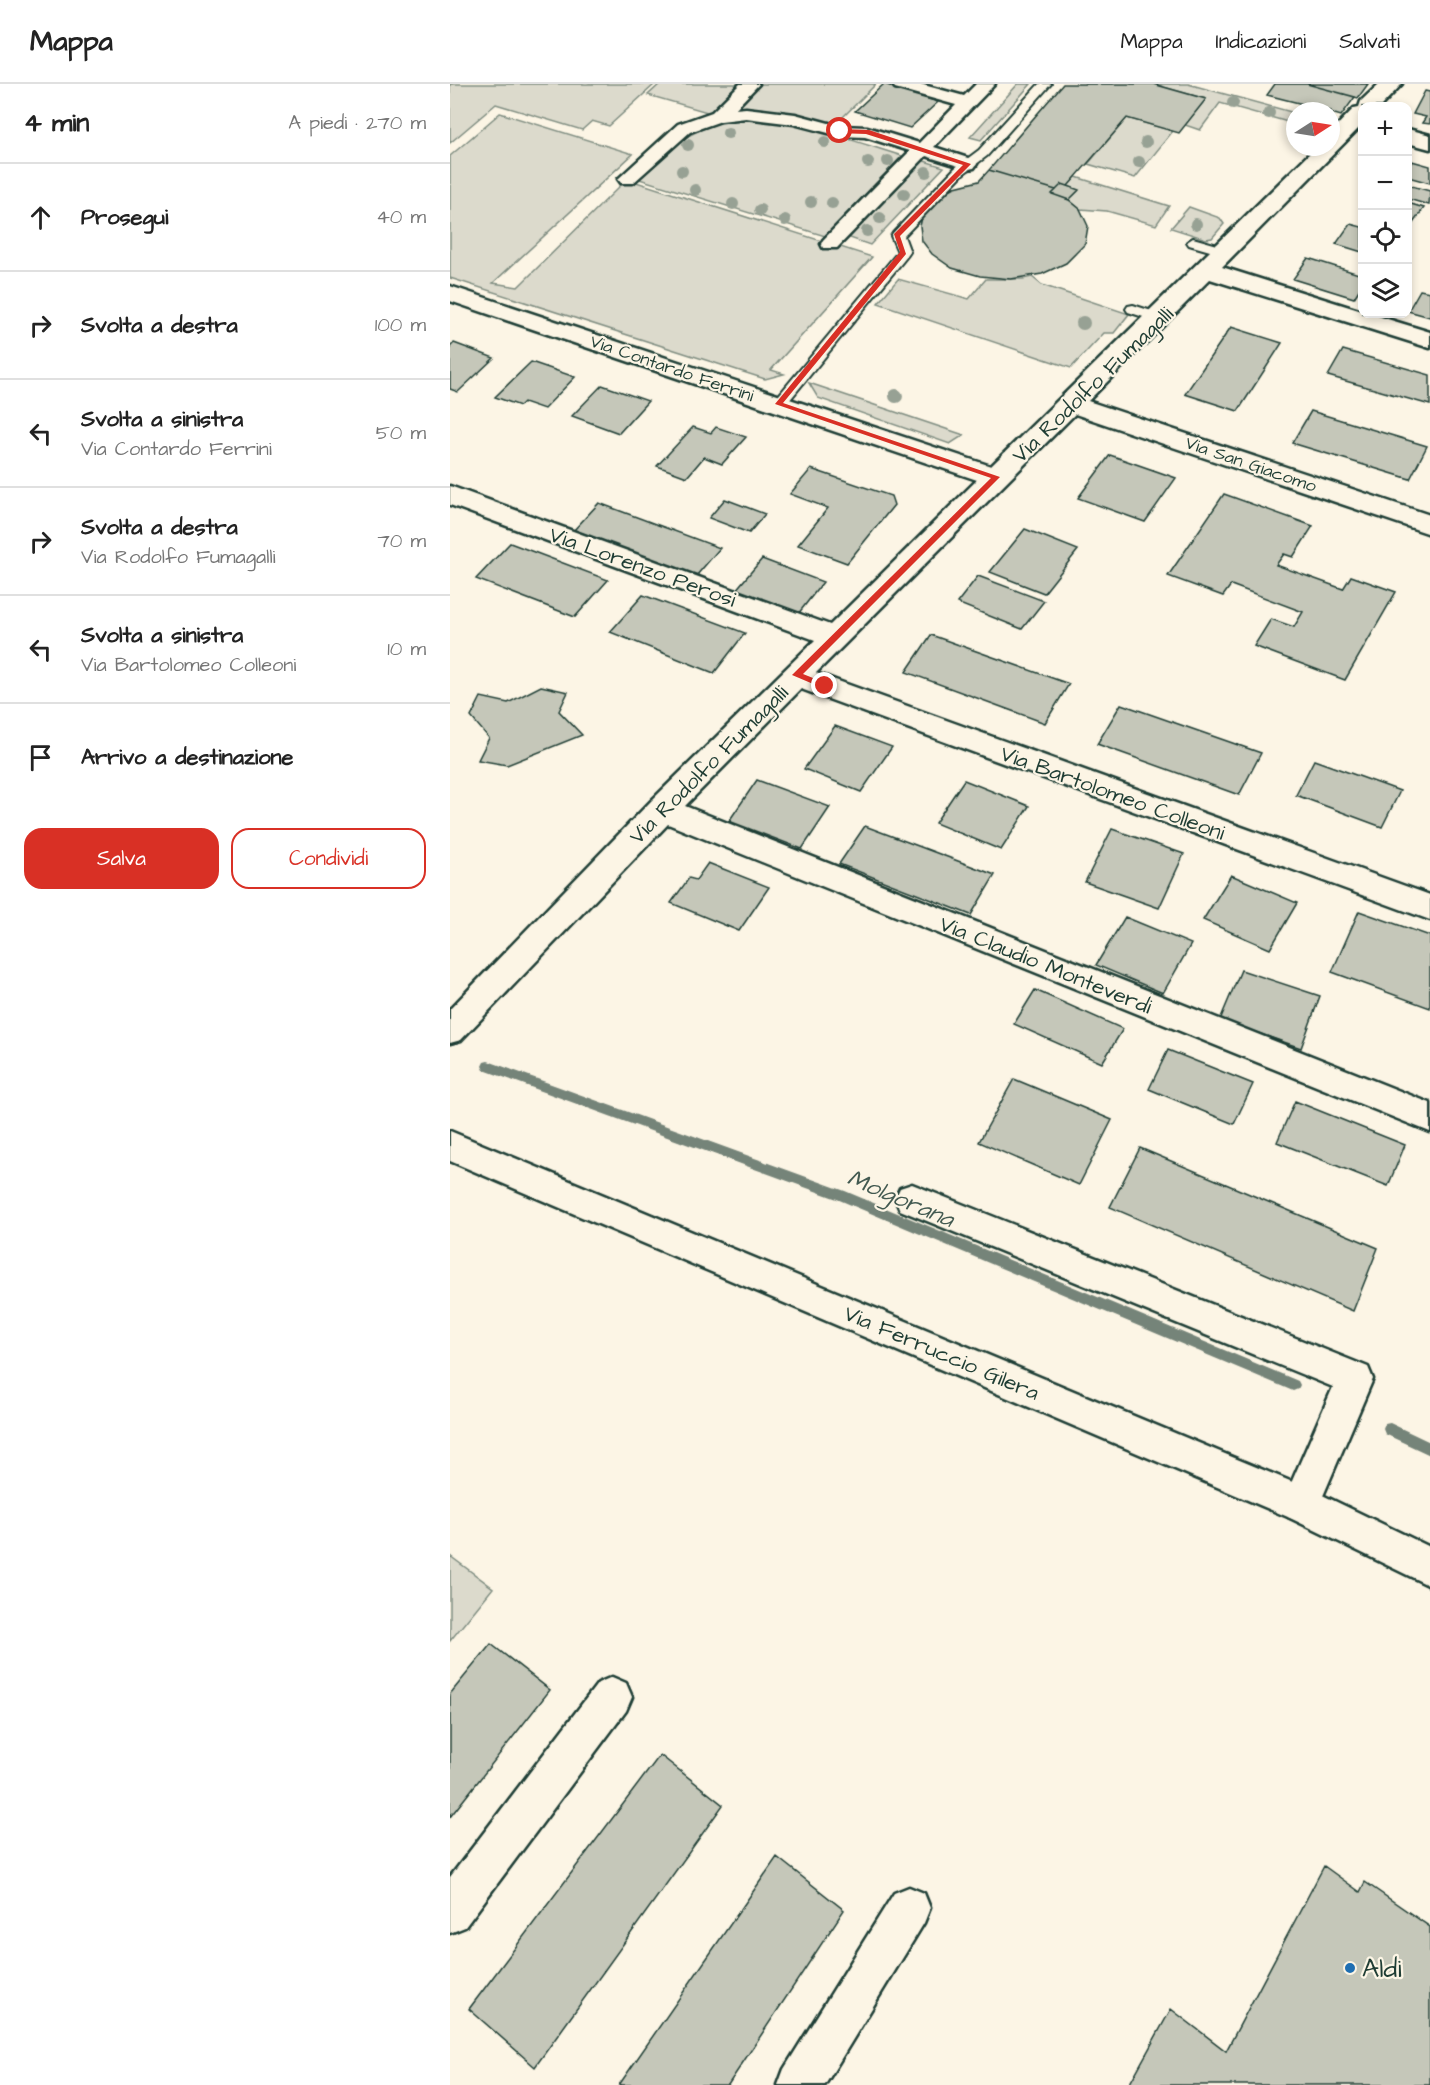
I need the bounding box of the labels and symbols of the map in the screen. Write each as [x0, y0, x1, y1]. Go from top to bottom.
north arrow [1286, 102, 1340, 156]
route start [826, 117, 852, 143]
street label: Via Rodolfo Fumagalli [1005, 300, 1181, 471]
street label: Via Contardo Ferrini [587, 329, 757, 408]
street label: Via San Giacomo [1182, 430, 1320, 499]
street label: Via Lorenzo Perosi [545, 519, 740, 616]
route end [811, 672, 837, 698]
street label: Via Rodolfo Fumagalli [622, 678, 796, 852]
street label: Via Bartolomeo Colleoni [996, 738, 1229, 848]
street label: Via Claudio Monteverdi [935, 909, 1156, 1022]
water label: Molgorana [842, 1161, 961, 1238]
street label: Via Ferruccio Gilera [839, 1298, 1044, 1409]
place label: Aldi [1362, 1950, 1401, 1988]
marker: Aldi [1343, 1961, 1357, 1975]

